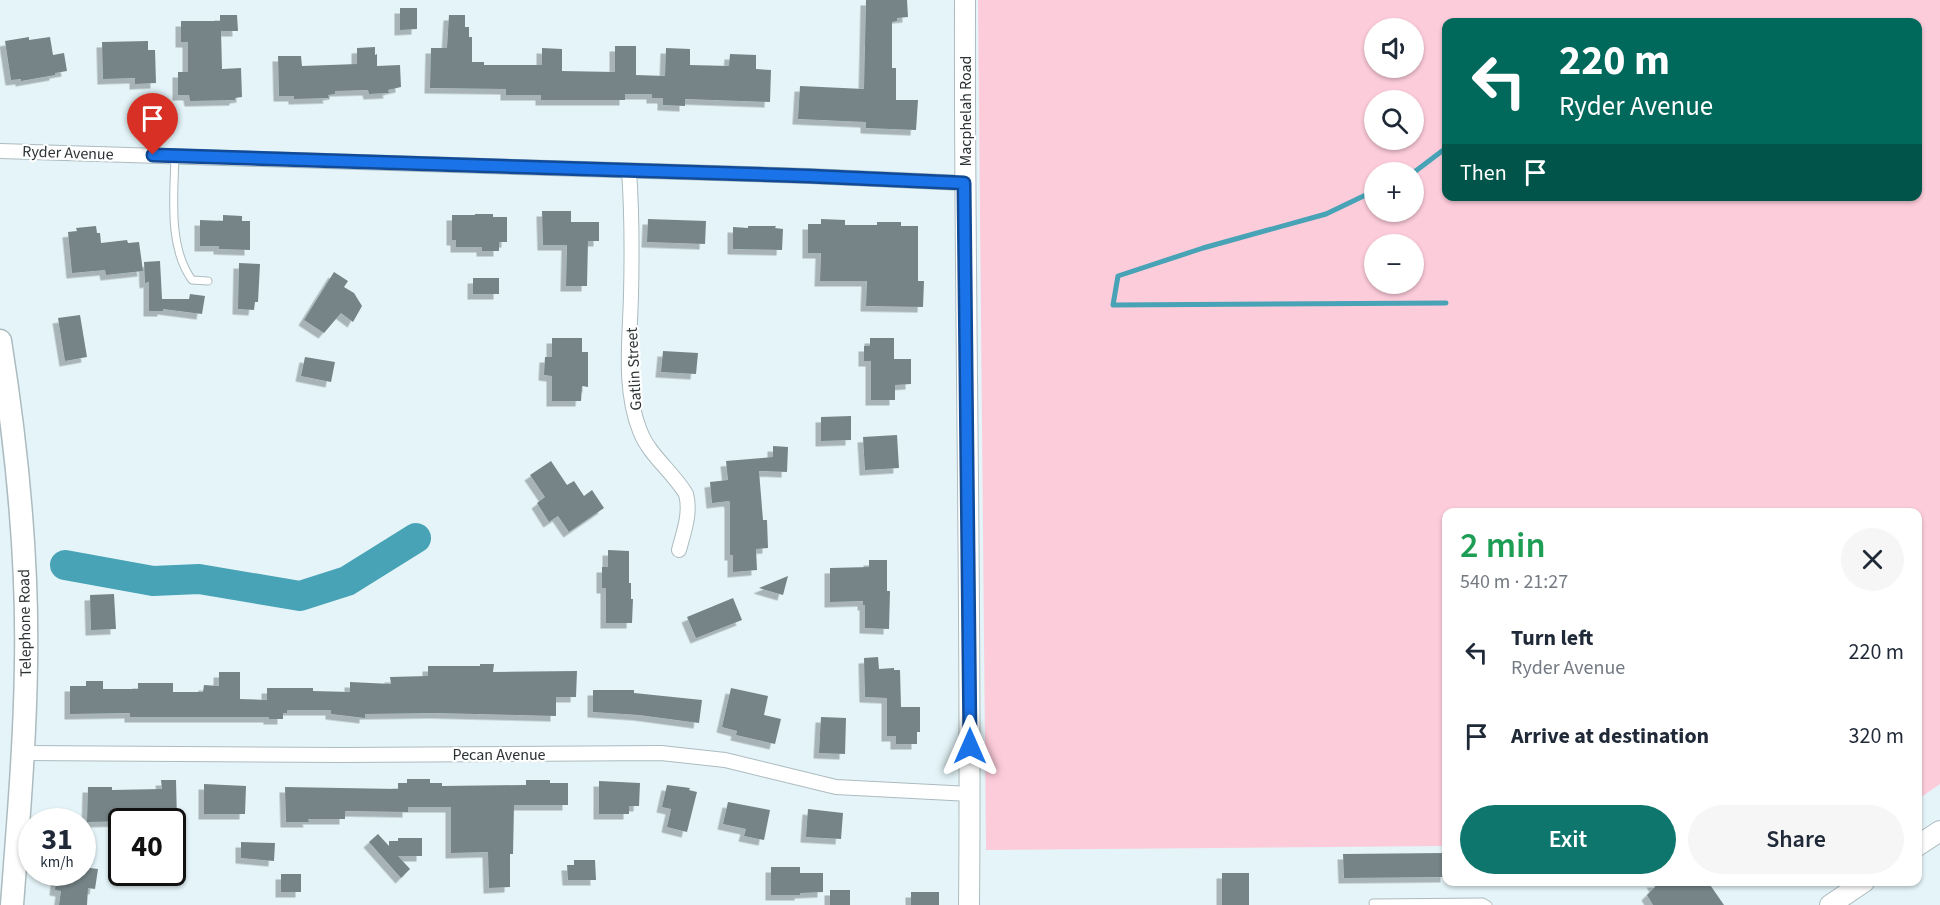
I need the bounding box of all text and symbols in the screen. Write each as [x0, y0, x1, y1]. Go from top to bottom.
map controls [1364, 18, 1424, 294]
button: sound [1364, 18, 1424, 78]
text: 220 m [1559, 31, 1670, 91]
icon: left [1460, 42, 1538, 120]
street label: Macphelah Road [955, 56, 977, 166]
text: Ryder Avenue [1559, 87, 1713, 126]
button: search [1364, 90, 1424, 150]
pin [127, 93, 178, 155]
icon: arrive [136, 102, 169, 135]
street label: Ryder Avenue [22, 140, 114, 166]
icon: arrive [1519, 156, 1552, 189]
text: Then [1460, 157, 1507, 189]
button: + [1364, 162, 1424, 222]
button: − [1364, 234, 1424, 294]
street label: Gatlin Street [621, 326, 647, 411]
text: 2 min [1460, 520, 1546, 571]
button: close [1841, 528, 1904, 591]
text: 540 m · 21:27 [1460, 568, 1568, 596]
street label: Telephone Road [13, 569, 37, 677]
text: Turn left [1511, 622, 1593, 654]
icon: left [1460, 636, 1493, 669]
text: 220 m [1849, 636, 1904, 668]
text: Ryder Avenue [1511, 654, 1625, 682]
position arrow [938, 714, 1002, 778]
icon: arrive [1460, 720, 1493, 753]
text: Arrive at destination [1511, 720, 1709, 752]
text: 320 m [1849, 720, 1904, 752]
street label: Pecan Avenue [452, 744, 546, 766]
button: Exit [1460, 805, 1676, 874]
button: Share [1688, 805, 1904, 874]
speed limit sign: 40 [108, 808, 186, 886]
text: 31 [41, 818, 73, 861]
text: km/h [40, 852, 74, 873]

